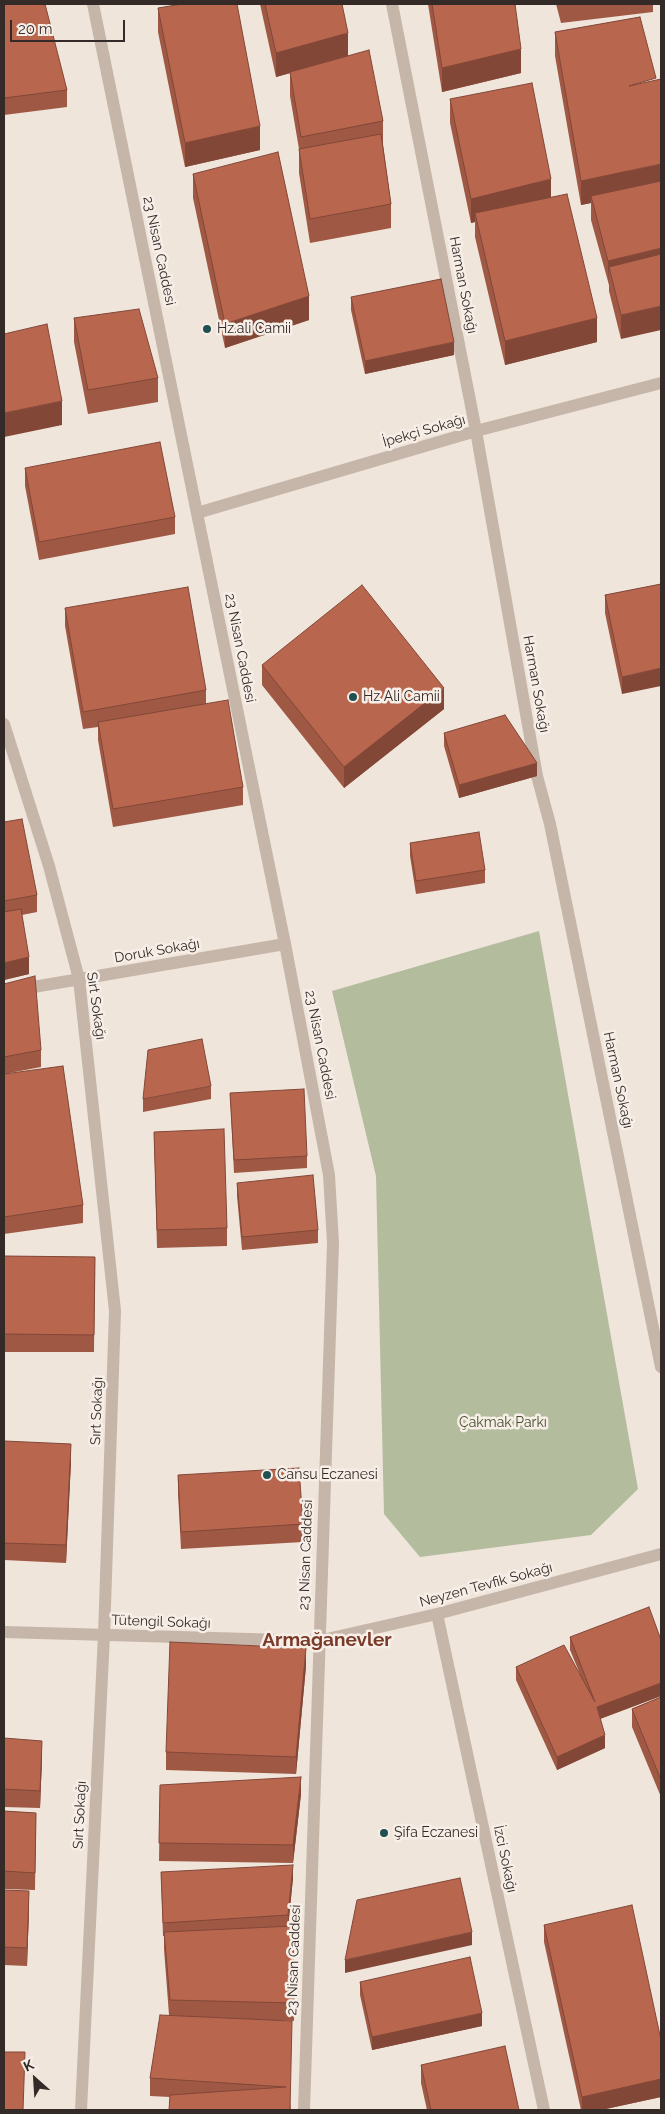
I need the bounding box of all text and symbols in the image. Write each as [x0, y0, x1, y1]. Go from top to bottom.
scale bar [12, 10, 128, 42]
text: 20 m [18, 20, 53, 38]
street label: 23 Nisan Caddesi [139, 195, 179, 307]
street label: Harman Sokağı [445, 235, 481, 335]
place label: Hz.ali Camii [217, 321, 291, 337]
marker: Hz.ali Camii [201, 323, 213, 335]
street label: İpekçi Sokağı [381, 411, 467, 451]
street label: 23 Nisan Caddesi [221, 592, 259, 704]
street label: Harman Sokağı [519, 634, 553, 734]
place label: Hz Ali Camii [363, 689, 440, 705]
marker: Hz Ali Camii [347, 691, 359, 703]
street label: Doruk Sokağı [113, 935, 201, 967]
street label: Sırt Sokağı [83, 971, 109, 1041]
street label: 23 Nisan Caddesi [301, 989, 339, 1101]
street label: Harman Sokağı [600, 1030, 636, 1130]
street label: Sırt Sokağı [87, 1377, 107, 1445]
park label: Çakmak Parkı [459, 1415, 547, 1431]
place label: Cansu Eczanesi [277, 1467, 378, 1483]
marker: Cansu Eczanesi [261, 1469, 273, 1481]
street label: 23 Nisan Caddesi [296, 1499, 316, 1611]
street label: Neyzen Tevfik Sokağı [418, 1559, 554, 1611]
street label: Tütengil Sokağı [111, 1612, 211, 1632]
district label: Armağanevler [262, 1629, 392, 1651]
street label: Sırt Sokağı [70, 1780, 90, 1850]
street label: İzci Sokağı [490, 1824, 520, 1894]
place label: Şifa Eczanesi [394, 1825, 478, 1841]
marker: Şifa Eczanesi [378, 1827, 390, 1839]
street label: 23 Nisan Caddesi [284, 1904, 304, 2016]
north arrow [10, 2054, 60, 2104]
text: K [21, 2056, 36, 2075]

